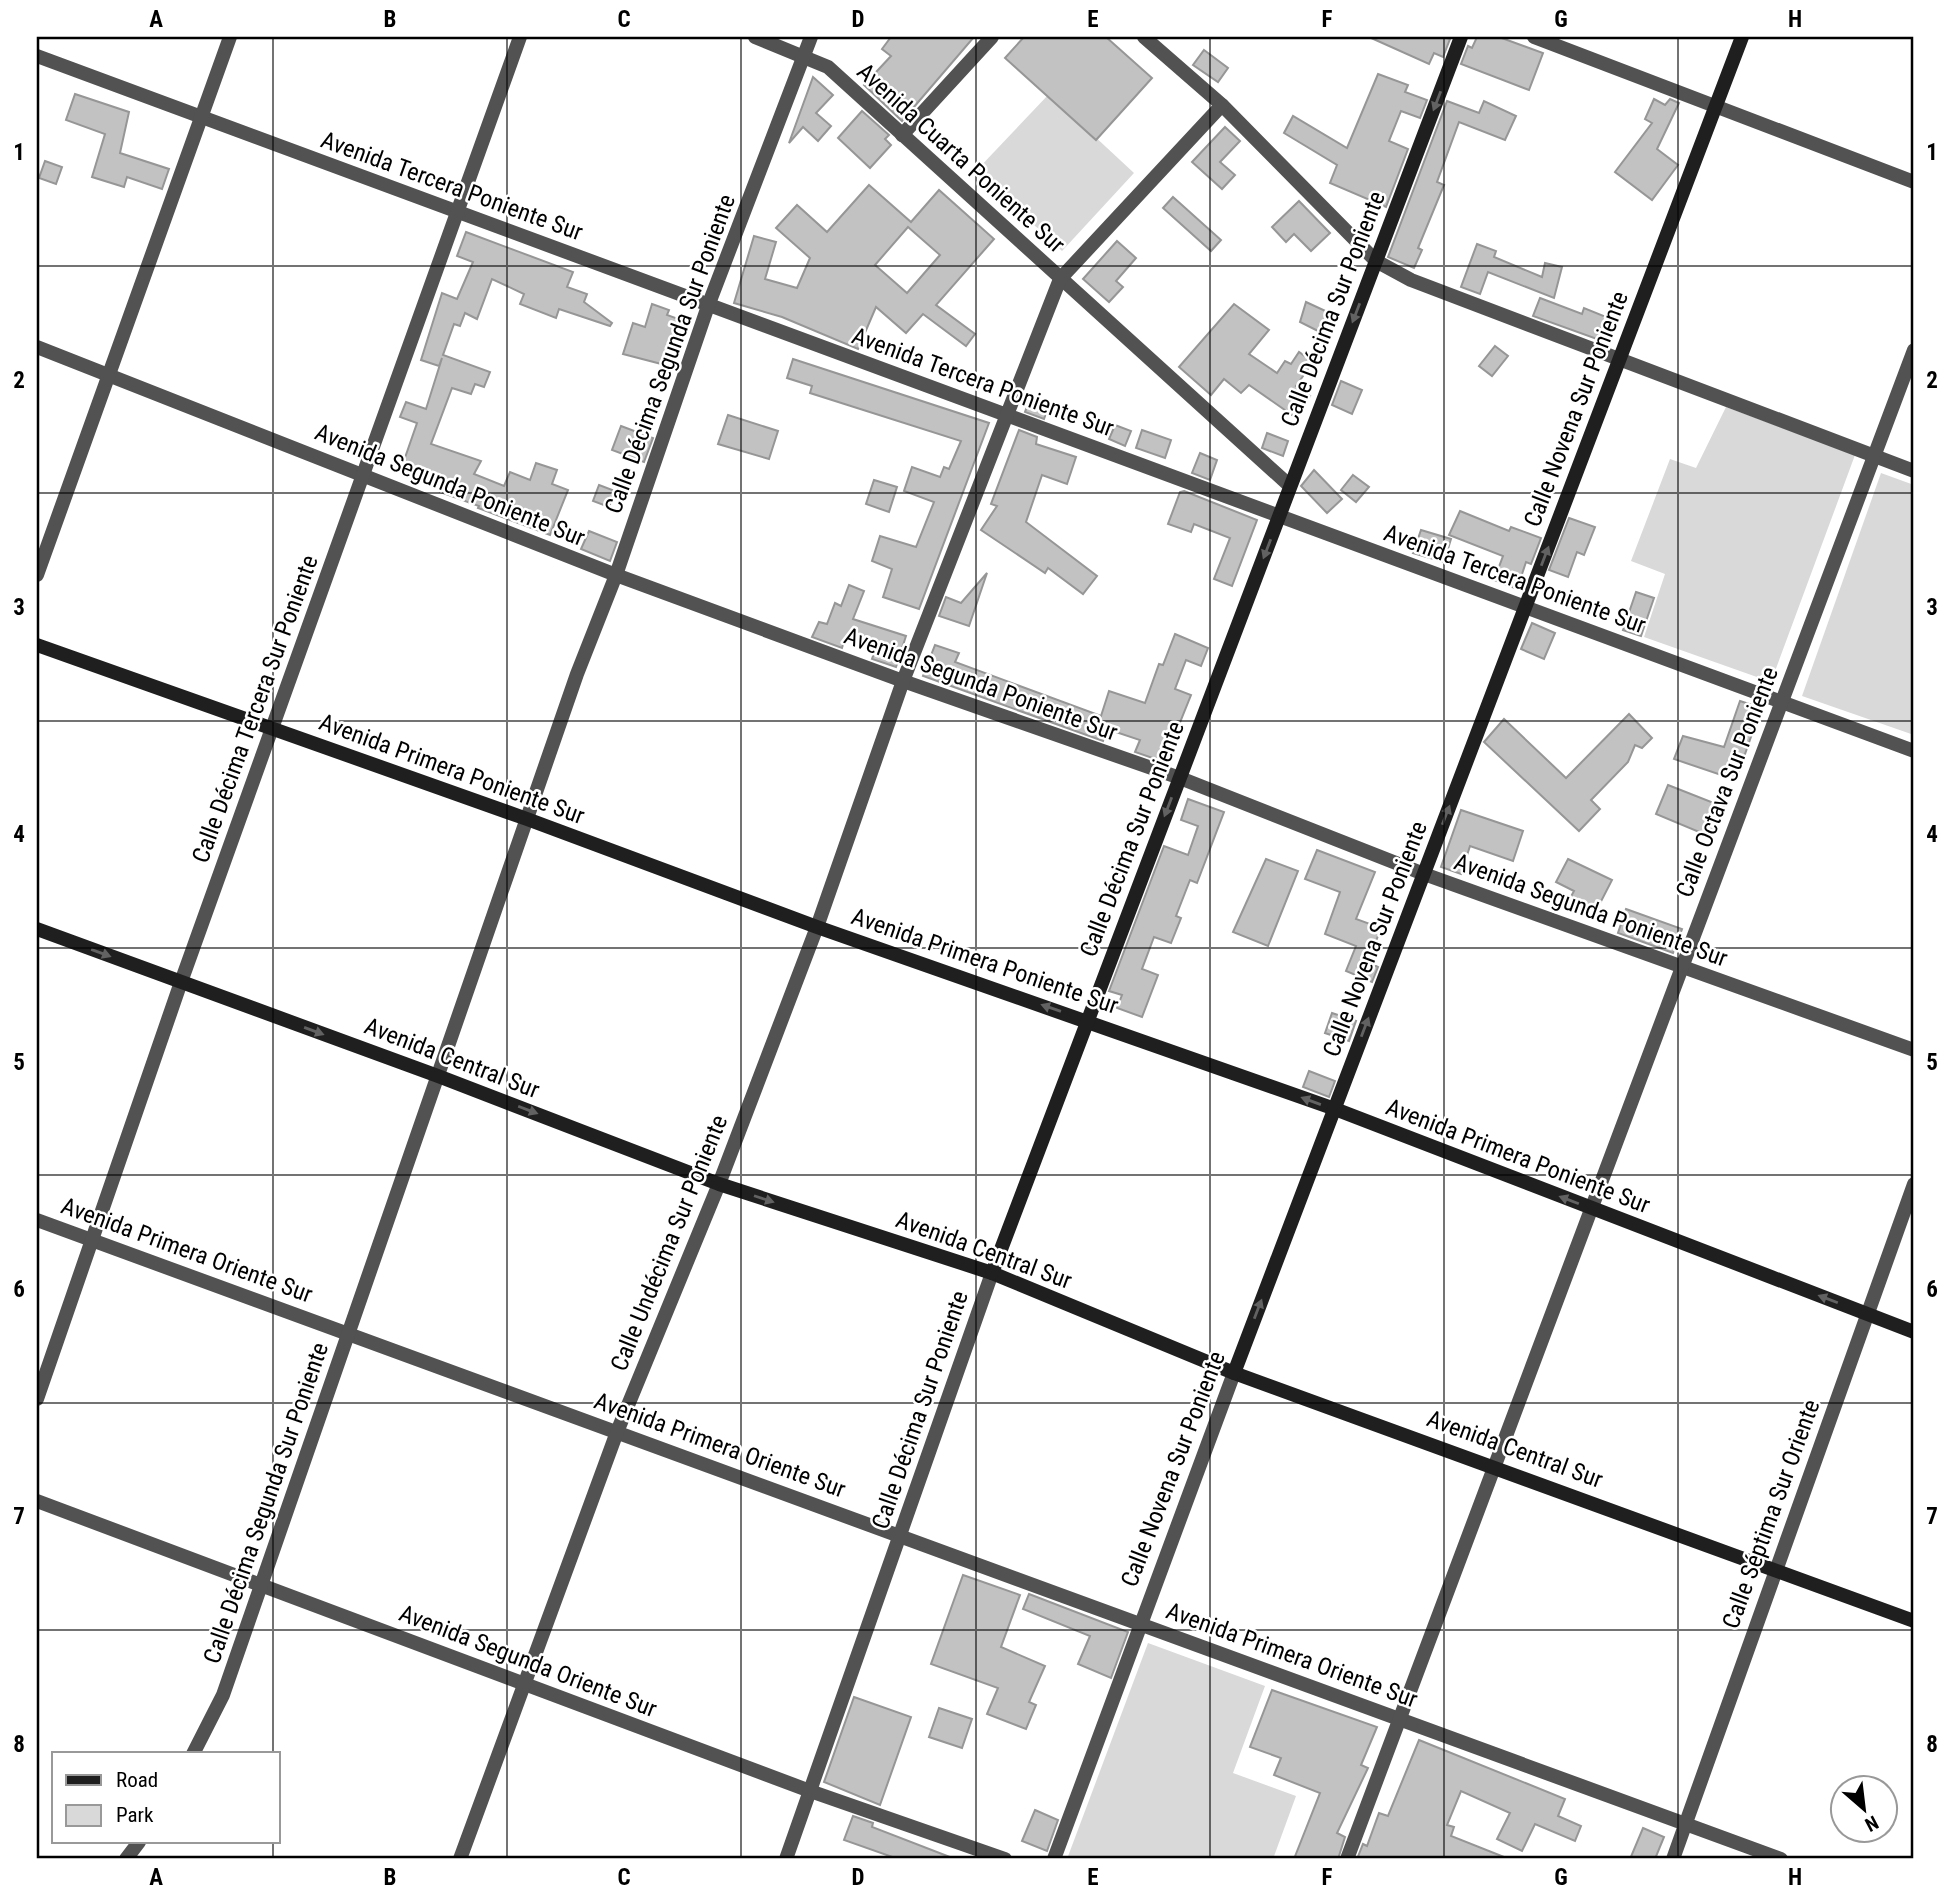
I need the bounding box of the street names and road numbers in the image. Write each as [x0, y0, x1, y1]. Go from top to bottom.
street label: Avenida Cuarta Poniente Sur [851, 57, 1071, 259]
street label: Avenida Tercera Poniente Sur [317, 126, 587, 246]
street label: Calle Décima Sur Poniente [1275, 187, 1391, 431]
street label: Calle Décima Segunda Sur Poniente [599, 191, 741, 517]
street label: Calle Novena Sur Poniente [1518, 287, 1634, 531]
street label: Avenida Tercera Poniente Sur [848, 322, 1118, 442]
street label: Avenida Segunda Poniente Sur [311, 418, 589, 552]
street label: Avenida Tercera Poniente Sur [1380, 519, 1650, 639]
street label: Calle Décima Tercera Sur Poniente [186, 551, 324, 867]
street label: Avenida Segunda Poniente Sur [841, 621, 1121, 747]
street label: Calle Octava Sur Poniente [1670, 663, 1784, 901]
street label: Avenida Primera Poniente Sur [315, 708, 589, 830]
street label: Calle Décima Sur Poniente [1074, 717, 1190, 961]
street label: Calle Novena Sur Poniente [1317, 817, 1433, 1061]
street label: Avenida Segunda Poniente Sur [1451, 847, 1731, 973]
street label: Avenida Primera Poniente Sur [848, 902, 1122, 1020]
street label: Avenida Central Sur [361, 1012, 543, 1104]
street label: Avenida Primera Poniente Sur [1382, 1093, 1654, 1219]
street label: Calle Undécima Sur Poniente [605, 1111, 733, 1375]
street label: Avenida Primera Oriente Sur [58, 1191, 316, 1309]
street label: Avenida Central Sur [892, 1205, 1076, 1295]
street label: Calle Décima Sur Poniente [866, 1287, 974, 1533]
street label: Calle Décima Segunda Sur Poniente [198, 1339, 334, 1667]
street label: Calle Novena Sur Poniente [1115, 1347, 1231, 1591]
street label: Avenida Primera Oriente Sur [591, 1386, 849, 1504]
street label: Calle Séptima Sur Oriente [1717, 1396, 1825, 1632]
street label: Avenida Central Sur [1423, 1404, 1607, 1494]
street label: Avenida Primera Oriente Sur [1163, 1596, 1421, 1714]
street label: Avenida Segunda Oriente Sur [395, 1599, 661, 1723]

